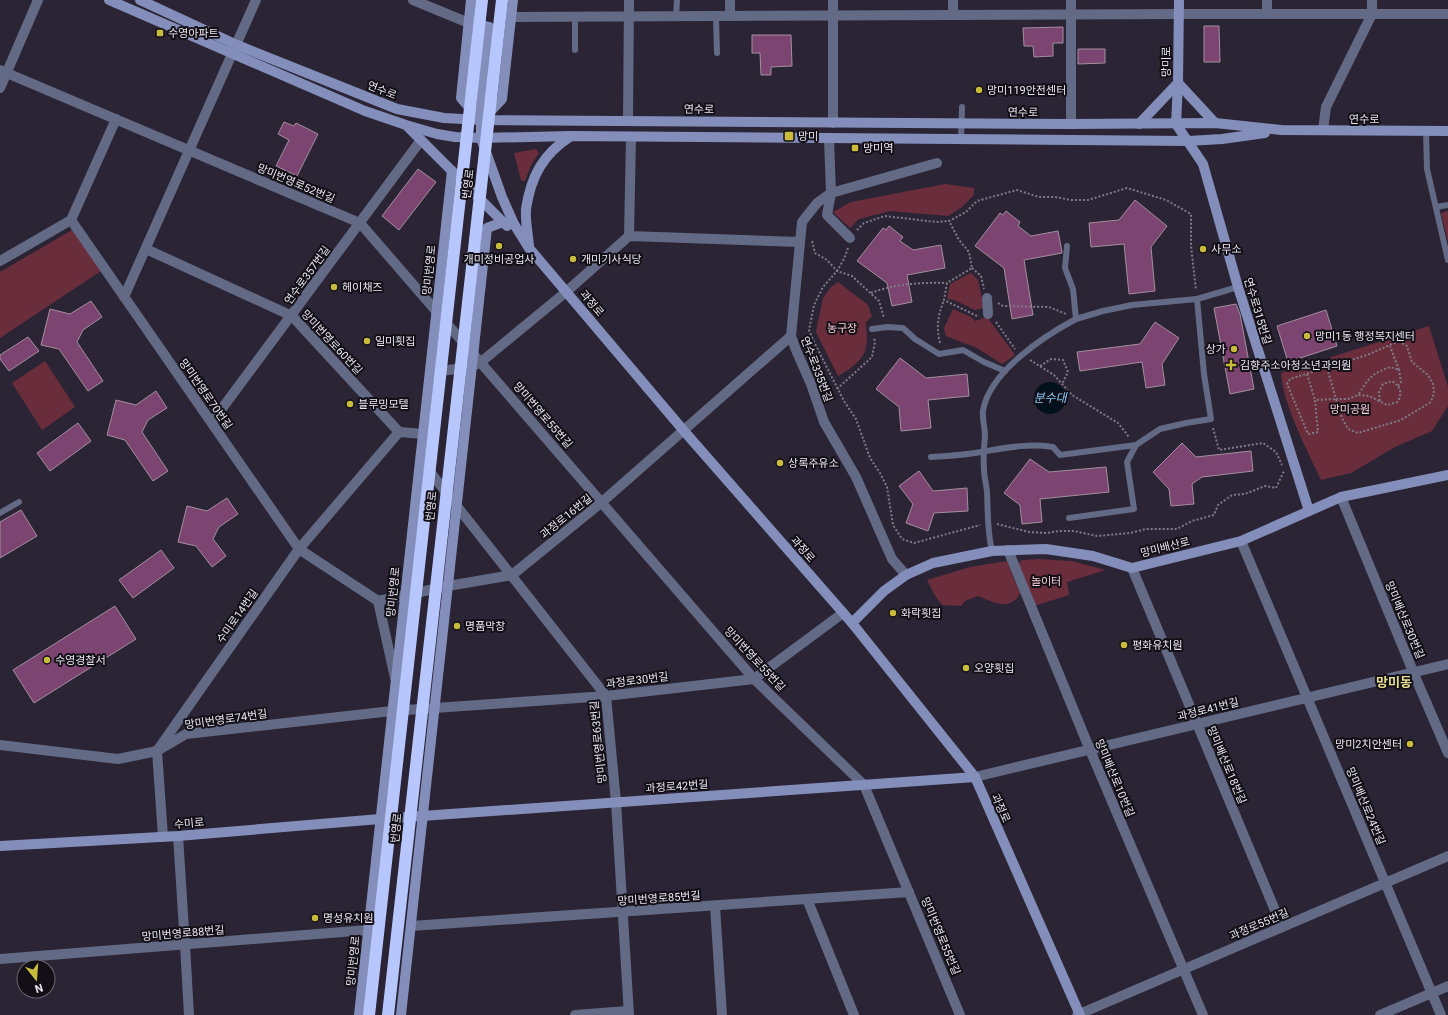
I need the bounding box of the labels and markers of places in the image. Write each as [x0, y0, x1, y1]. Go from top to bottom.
place label: 수영아파트 [168, 27, 219, 40]
marker: 수영아파트 [155, 28, 165, 38]
place label: 망미119안전센터 [987, 84, 1066, 97]
marker: 망미119안전센터 [974, 85, 984, 95]
marker: 망미 [783, 130, 795, 142]
place label: 망미 [798, 130, 818, 143]
place label: 망미역 [863, 142, 893, 155]
marker: 망미역 [850, 143, 860, 153]
marker: 개미정비공업사 [494, 241, 504, 251]
place label: 사무소 [1211, 243, 1241, 256]
marker: 사무소 [1198, 244, 1208, 254]
place label: 개미정비공업사 [464, 253, 534, 266]
place label: 개미기사식당 [581, 253, 642, 266]
marker: 개미기사식당 [568, 254, 578, 264]
place label: 헤이채즈 [342, 281, 382, 294]
marker: 헤이채즈 [329, 282, 339, 292]
place label: 망미1동 행정복지센터 [1315, 330, 1415, 343]
marker: 망미1동 행정복지센터 [1302, 331, 1312, 341]
place label: 일미횟집 [375, 335, 415, 348]
marker: 일미횟집 [362, 336, 372, 346]
place label: 상가 [1206, 343, 1226, 356]
marker: 상가 [1229, 344, 1239, 354]
marker: 김향주소아청소년과의원 [1225, 359, 1237, 371]
place label: 김향주소아청소년과의원 [1240, 359, 1351, 372]
place label: 블루밍모텔 [358, 398, 409, 411]
marker: 블루밍모텔 [345, 399, 355, 409]
place label: 상록주유소 [788, 457, 839, 470]
marker: 상록주유소 [775, 458, 785, 468]
place label: 화락횟집 [901, 607, 941, 620]
marker: 화락횟집 [888, 608, 898, 618]
place label: 명품막창 [465, 620, 505, 633]
marker: 명품막창 [452, 621, 462, 631]
place label: 평화유치원 [1132, 639, 1183, 652]
marker: 평화유치원 [1119, 640, 1129, 650]
place label: 수영경찰서 [55, 654, 106, 667]
marker: 수영경찰서 [42, 655, 52, 665]
place label: 오양횟집 [974, 662, 1014, 675]
marker: 오양횟집 [961, 663, 971, 673]
place label: 망미2치안센터 [1335, 738, 1402, 751]
marker: 망미2치안센터 [1405, 739, 1415, 749]
place label: 명성유치원 [323, 912, 374, 925]
marker: 명성유치원 [310, 913, 320, 923]

